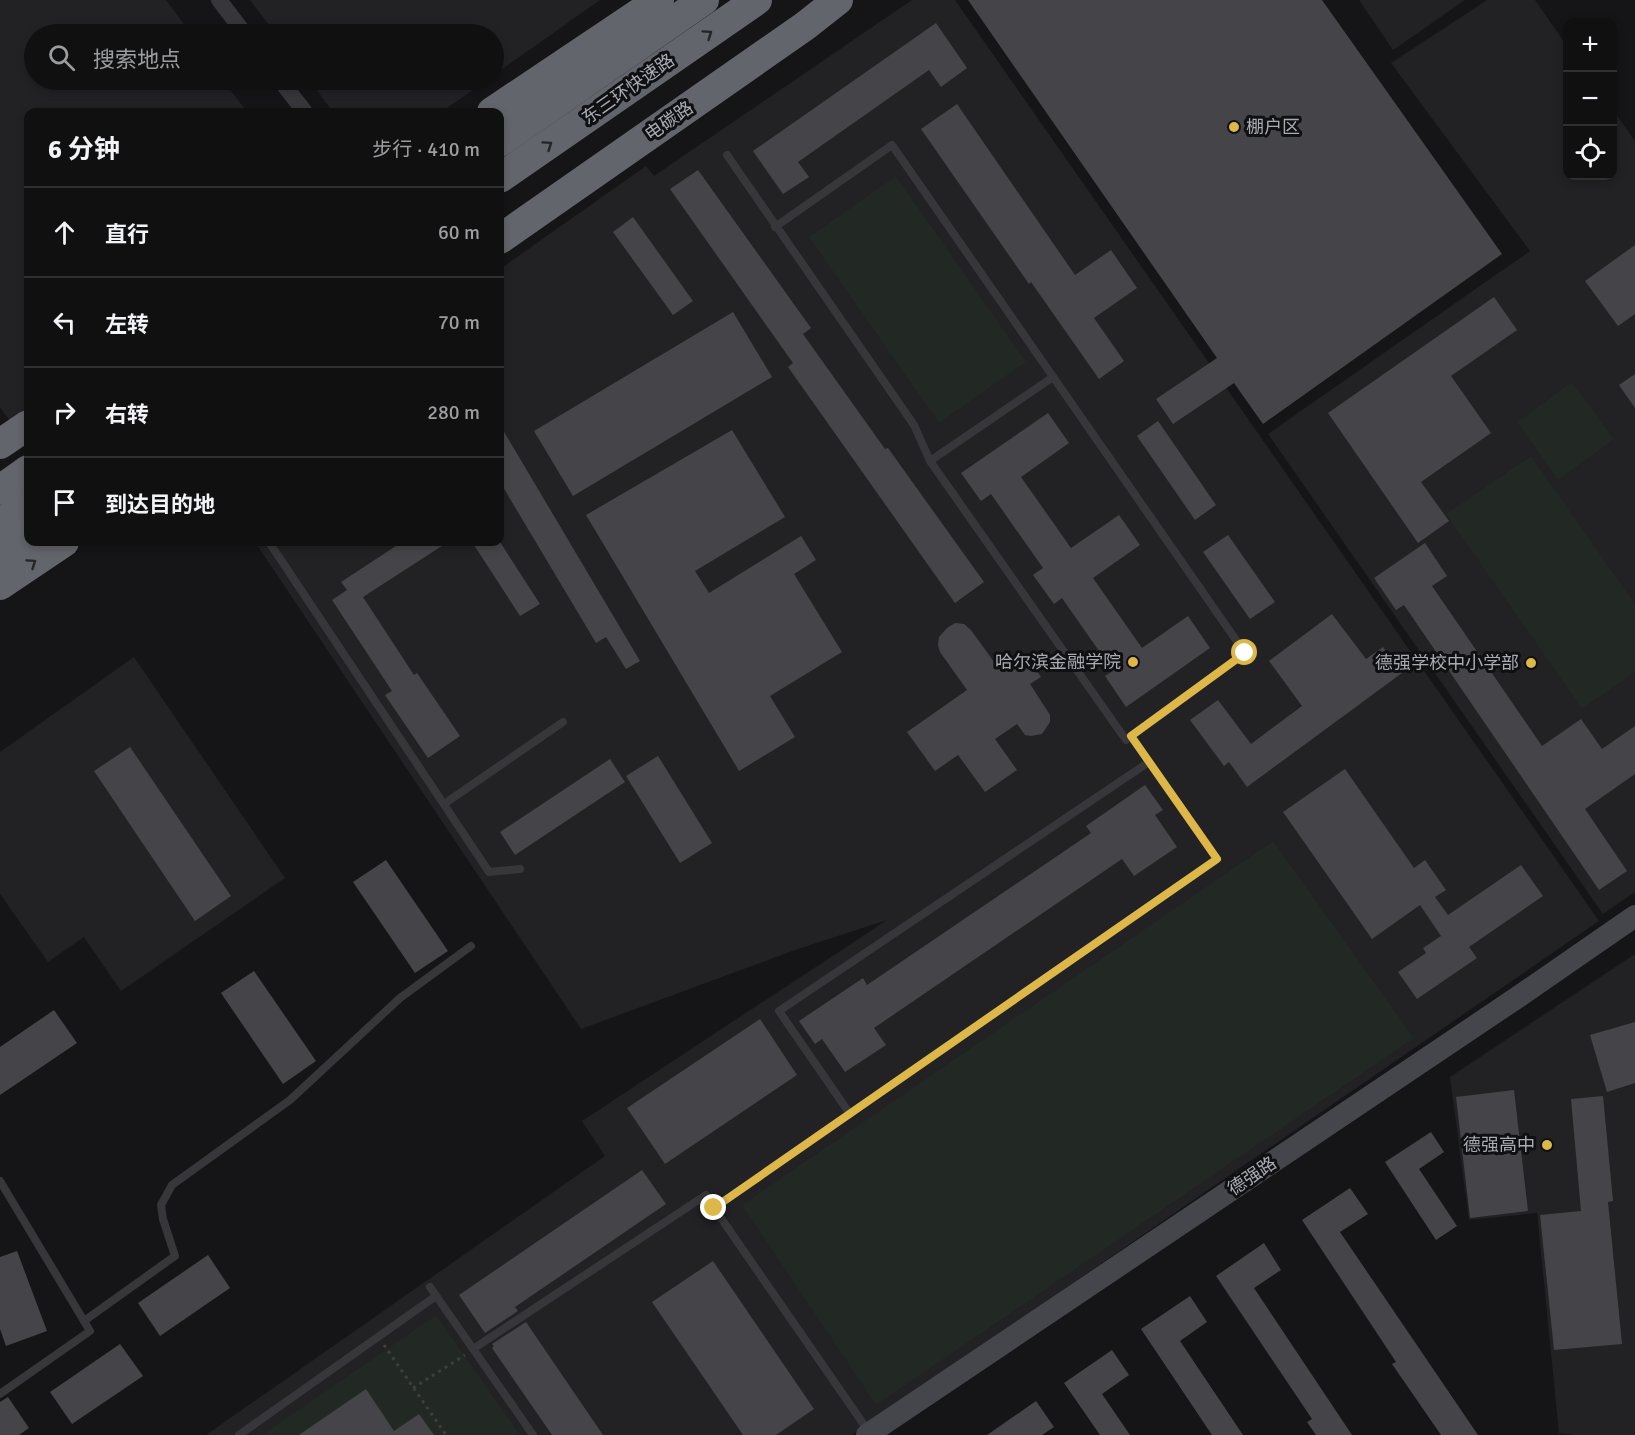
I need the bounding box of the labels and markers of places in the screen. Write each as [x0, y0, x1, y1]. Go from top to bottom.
place label: 棚户区 [1246, 116, 1300, 138]
marker: 棚户区 [1227, 120, 1241, 134]
place label: 哈尔滨金融学院 [995, 651, 1121, 673]
place label: 德强学校中小学部 [1375, 652, 1519, 674]
marker: 哈尔滨金融学院 [1126, 655, 1140, 669]
marker: 德强学校中小学部 [1524, 656, 1538, 670]
place label: 德强高中 [1463, 1134, 1535, 1156]
marker: 德强高中 [1540, 1138, 1554, 1152]

